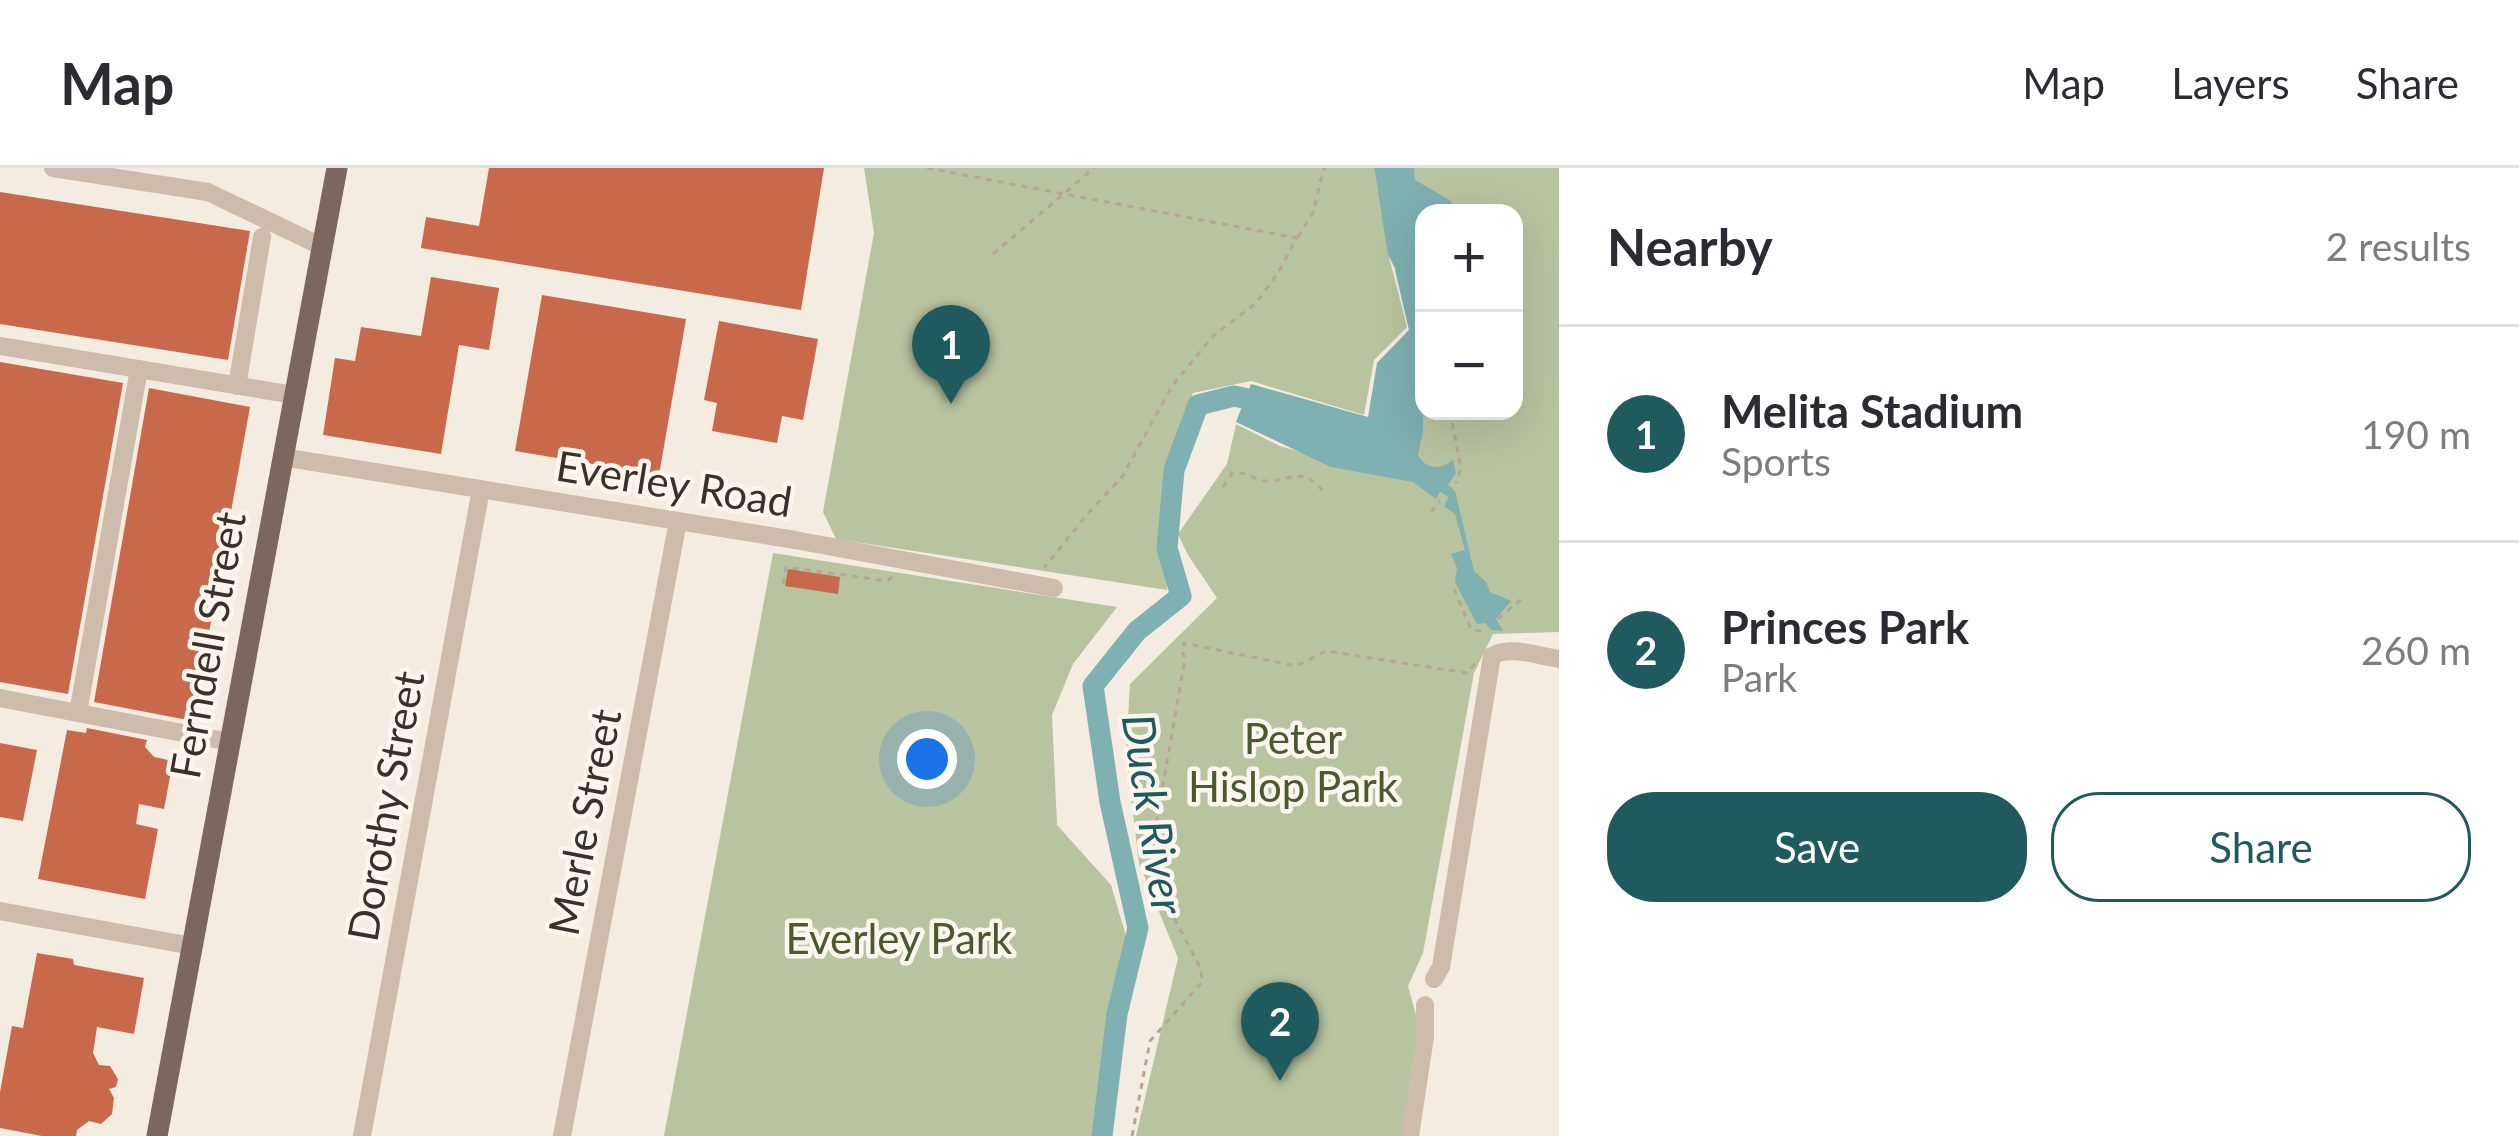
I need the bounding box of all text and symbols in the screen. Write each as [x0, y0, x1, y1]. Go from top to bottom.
text: Map [60, 49, 174, 117]
text: Map [2022, 58, 2105, 108]
text: Layers [2171, 58, 2290, 108]
text: Share [2356, 58, 2459, 108]
map controls [1415, 204, 1523, 420]
button: + [1415, 204, 1523, 312]
text: Nearby [1607, 216, 1773, 277]
text: 2 results [2326, 223, 2471, 269]
pin: 1 [912, 305, 990, 404]
button: − [1415, 312, 1523, 420]
text: Melita Stadium [1721, 384, 2023, 438]
text: 1 [1635, 411, 1657, 457]
text: 190 m [2361, 411, 2471, 457]
text: Sports [1721, 438, 1831, 484]
street label: Everley Road [553, 440, 796, 526]
street label: Ferndell Street [159, 508, 255, 782]
text: Princes Park [1721, 600, 1969, 654]
text: 2 [1635, 627, 1657, 673]
text: 260 m [2361, 627, 2471, 673]
text: Park [1721, 654, 1797, 700]
street label: Dorothy Street [337, 667, 433, 945]
street label: Merle Street [538, 705, 630, 939]
water label: Duck River [1112, 710, 1197, 919]
park label: Peter Hislop Park [1188, 713, 1399, 811]
your location [897, 729, 957, 789]
button: Save [1607, 792, 2027, 902]
button: Share [2051, 792, 2471, 902]
park label: Everley Park [786, 913, 1013, 963]
pin: 2 [1241, 982, 1319, 1081]

